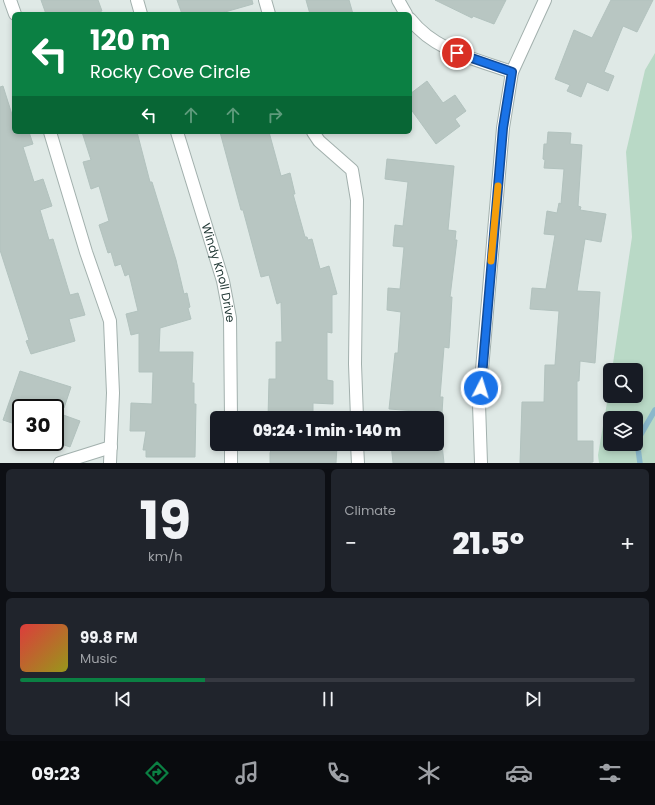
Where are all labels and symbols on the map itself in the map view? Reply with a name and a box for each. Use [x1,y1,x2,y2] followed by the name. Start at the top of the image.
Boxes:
[440,36,474,70] pin
[198,221,239,323] street label: Windy Knoll Drive
[460,367,502,409] position arrow
[12,399,64,451] speed limit sign: 30

